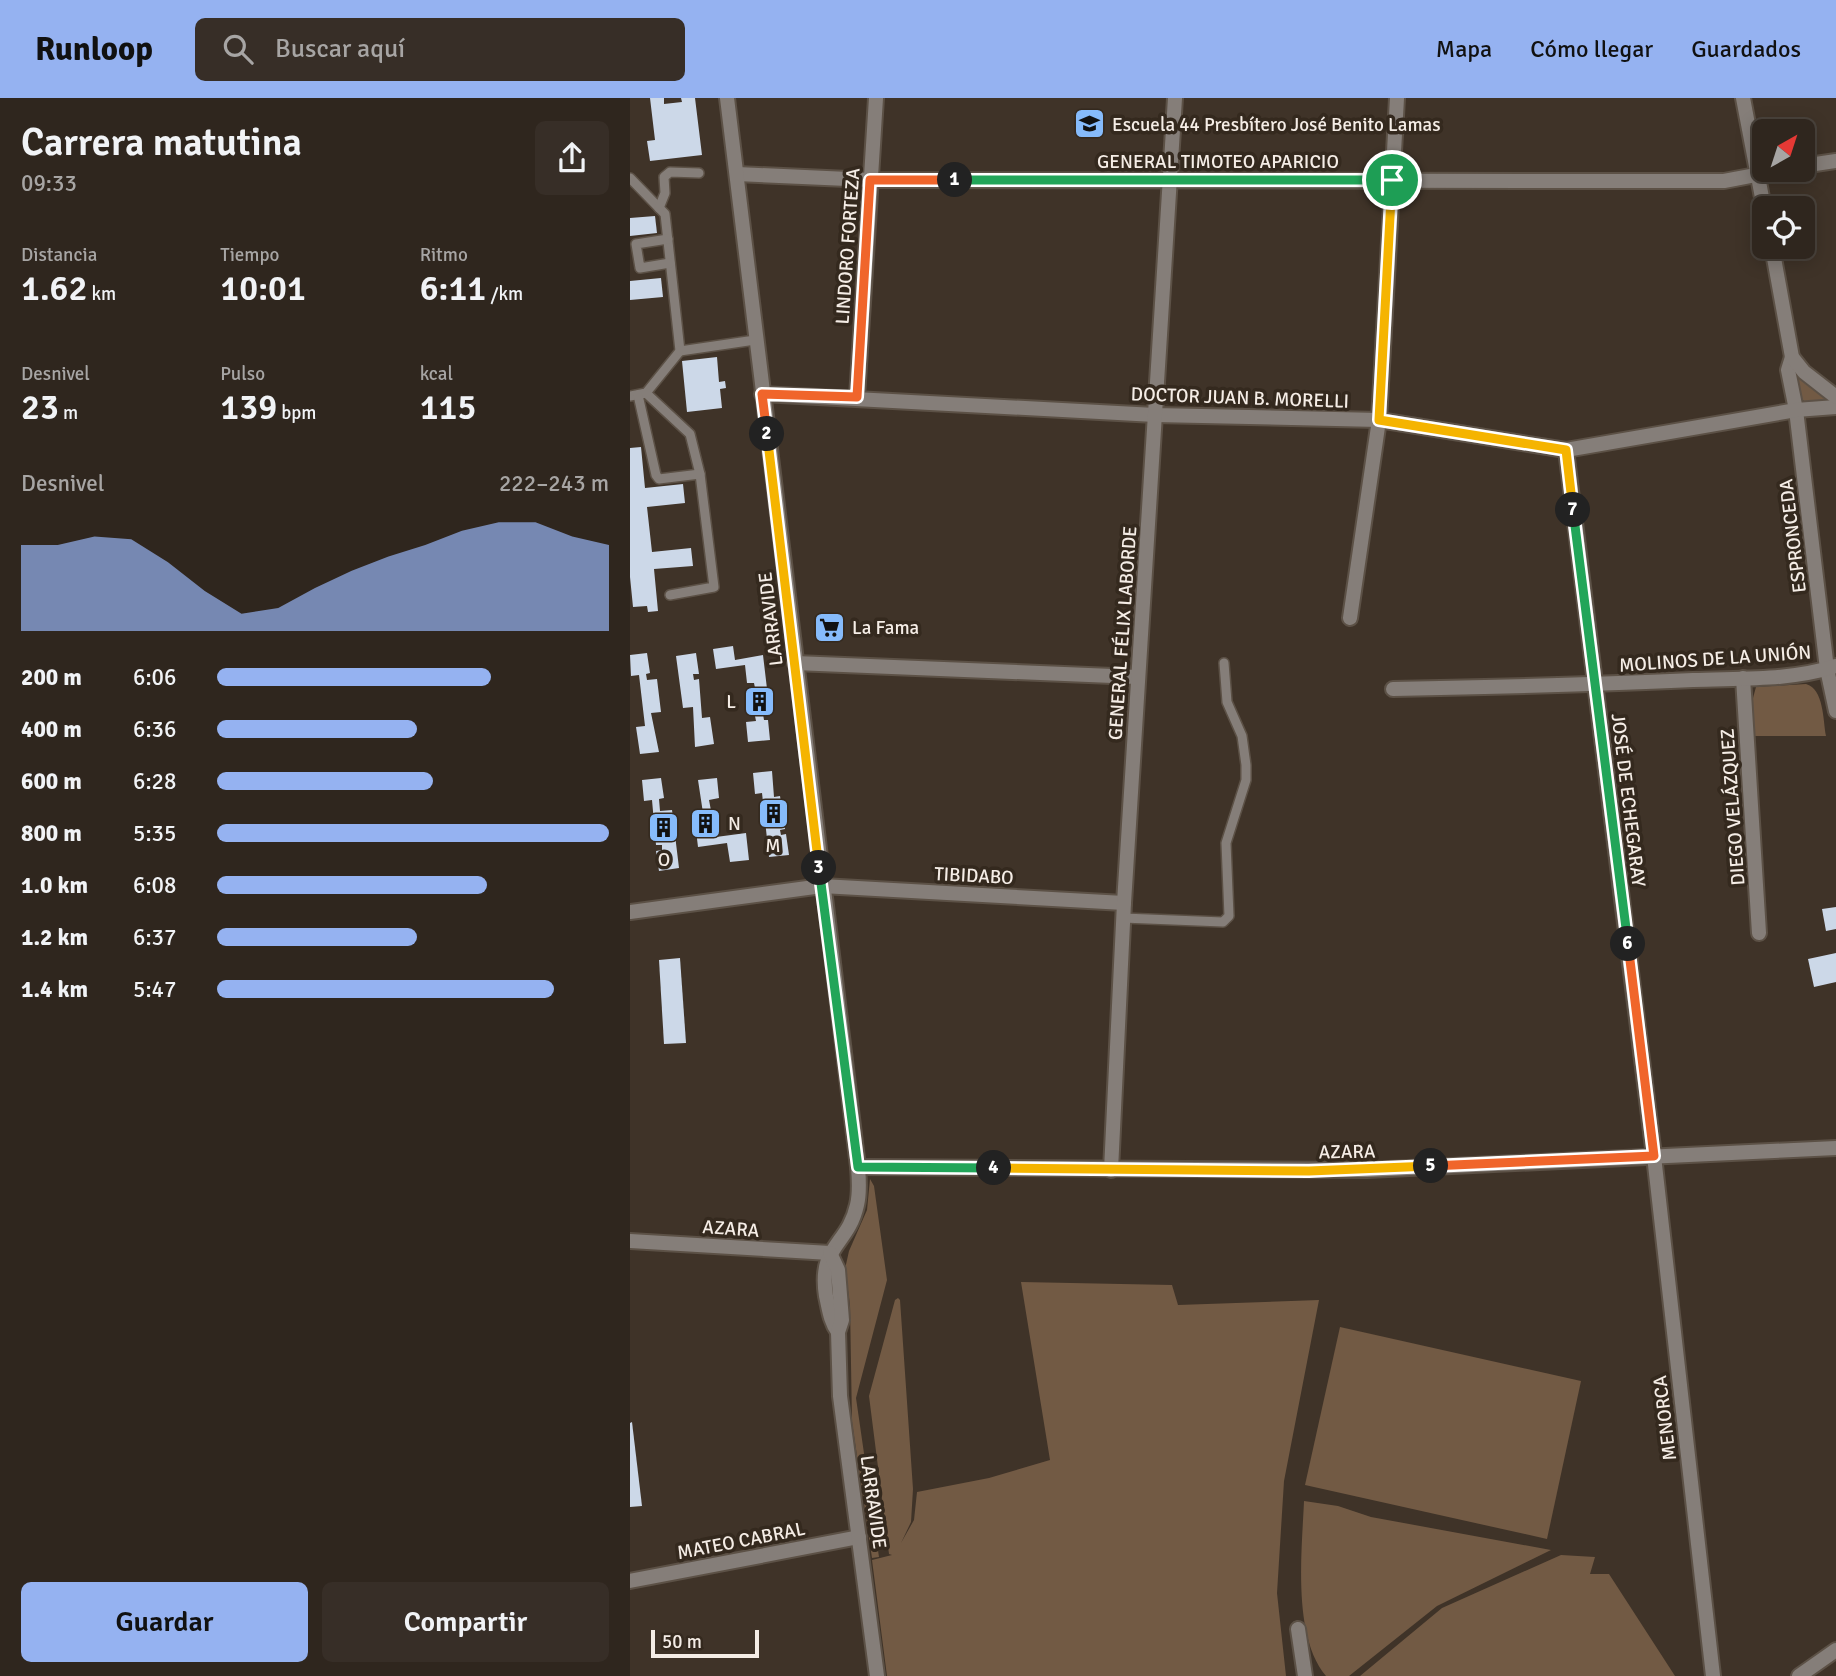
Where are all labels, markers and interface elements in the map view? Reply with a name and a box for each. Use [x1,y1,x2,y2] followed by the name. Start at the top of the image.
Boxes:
[195,18,685,81] search box
[35,29,153,70] text: Runloop
[219,30,257,68] icon: search
[275,33,405,65] text: Buscar aquí
[1436,34,1492,64] text: Mapa
[1530,34,1653,64] text: Cómo llegar
[1691,34,1801,64] text: Guardados
[1072,107,1106,141] school or university icon: Escuela 44 Presbítero José Benito Lamas
[1112,113,1441,137] place label: Escuela 44 Presbítero José Benito Lamas
[21,119,302,166] text: Carrera matutina
[1752,119,1815,182] north arrow
[1752,119,1815,259] map controls
[535,121,609,195] button: share
[1097,150,1339,174] street label: GENERAL TIMOTEO APARICIO
[1362,150,1422,210] pin
[1373,161,1411,199] icon: arrive
[938,162,972,198] pin: 1
[831,167,865,325] street label: LINDORO FORTEZA
[949,167,960,191] text: 1
[21,169,77,198] text: 09:33
[1752,196,1815,259] button: locate
[21,243,97,267] text: Distancia
[220,243,279,267] text: Tiempo
[420,243,468,267] text: Ritmo
[21,267,87,310] text: 1.62
[220,267,306,310] text: 10:01
[420,267,486,310] text: 6:11
[87,282,116,306] text: km
[486,282,523,306] text: /km
[21,362,90,386] text: Desnivel
[220,362,265,386] text: Pulso
[420,362,453,386] text: kcal
[1130,382,1350,414] street label: DOCTOR JUAN B. MORELLI
[21,386,59,429] text: 23
[220,386,277,429] text: 139
[420,386,476,429] text: 115
[59,401,78,425] text: m
[277,401,316,425] text: bpm
[750,416,784,452] pin: 2
[761,421,772,445] text: 2
[21,469,104,498] text: Desnivel
[499,469,609,498] text: 222–243 m
[1774,477,1812,594] street label: ESPRONCEDA
[1556,492,1590,528] pin: 7
[1567,497,1578,521] text: 7
[1104,525,1142,741] street label: GENERAL FÉLIX LABORDE
[753,571,789,667] street label: LARRAVIDE
[812,610,846,644] supermarket icon: La Fama
[852,616,919,640] place label: La Fama
[1618,640,1812,678] street label: MOLINOS DE LA UNIÓN
[21,663,82,692] text: 200 m
[133,663,176,692] text: 6:06
[742,684,776,718] building icon: L
[726,690,736,714] place label: L
[1605,712,1651,889] street label: JOSÉ DE ECHEGARAY
[21,715,82,744] text: 400 m
[133,715,176,744] text: 6:36
[1716,728,1750,886] street label: DIEGO VELÁZQUEZ
[21,767,82,796] text: 600 m
[133,767,176,796] text: 6:28
[756,797,790,831] building icon: M
[688,806,722,840] building icon: N
[647,811,681,845] building icon: O
[728,812,741,836] place label: N
[21,819,82,848] text: 800 m
[133,819,176,848] text: 5:35
[765,834,781,858] place label: M
[658,848,670,872] place label: O
[802,850,836,886] pin: 3
[813,855,824,879] text: 3
[934,862,1014,890] street label: TIBIDABO
[21,871,88,900] text: 1.0 km
[133,871,176,900] text: 6:08
[21,923,88,952] text: 1.2 km
[133,923,176,952] text: 6:37
[1611,926,1646,962] pin: 6
[1622,931,1633,955] text: 6
[21,975,88,1004] text: 1.4 km
[133,975,176,1004] text: 5:47
[1318,1139,1376,1164] street label: AZARA
[1414,1148,1448,1184] pin: 5
[976,1150,1012,1186] pin: 4
[1425,1153,1436,1177] text: 5
[988,1155,999,1179] text: 4
[702,1215,761,1243] street label: AZARA
[1648,1373,1682,1462] street label: MENORCA
[855,1454,891,1551] street label: LARRAVIDE
[675,1517,807,1565] street label: MATEO CABRAL
[21,1582,308,1662] button: Guardar
[322,1582,609,1662] button: Compartir
[651,1627,760,1659] scale bar
[662,1630,702,1654] text: 50 m

